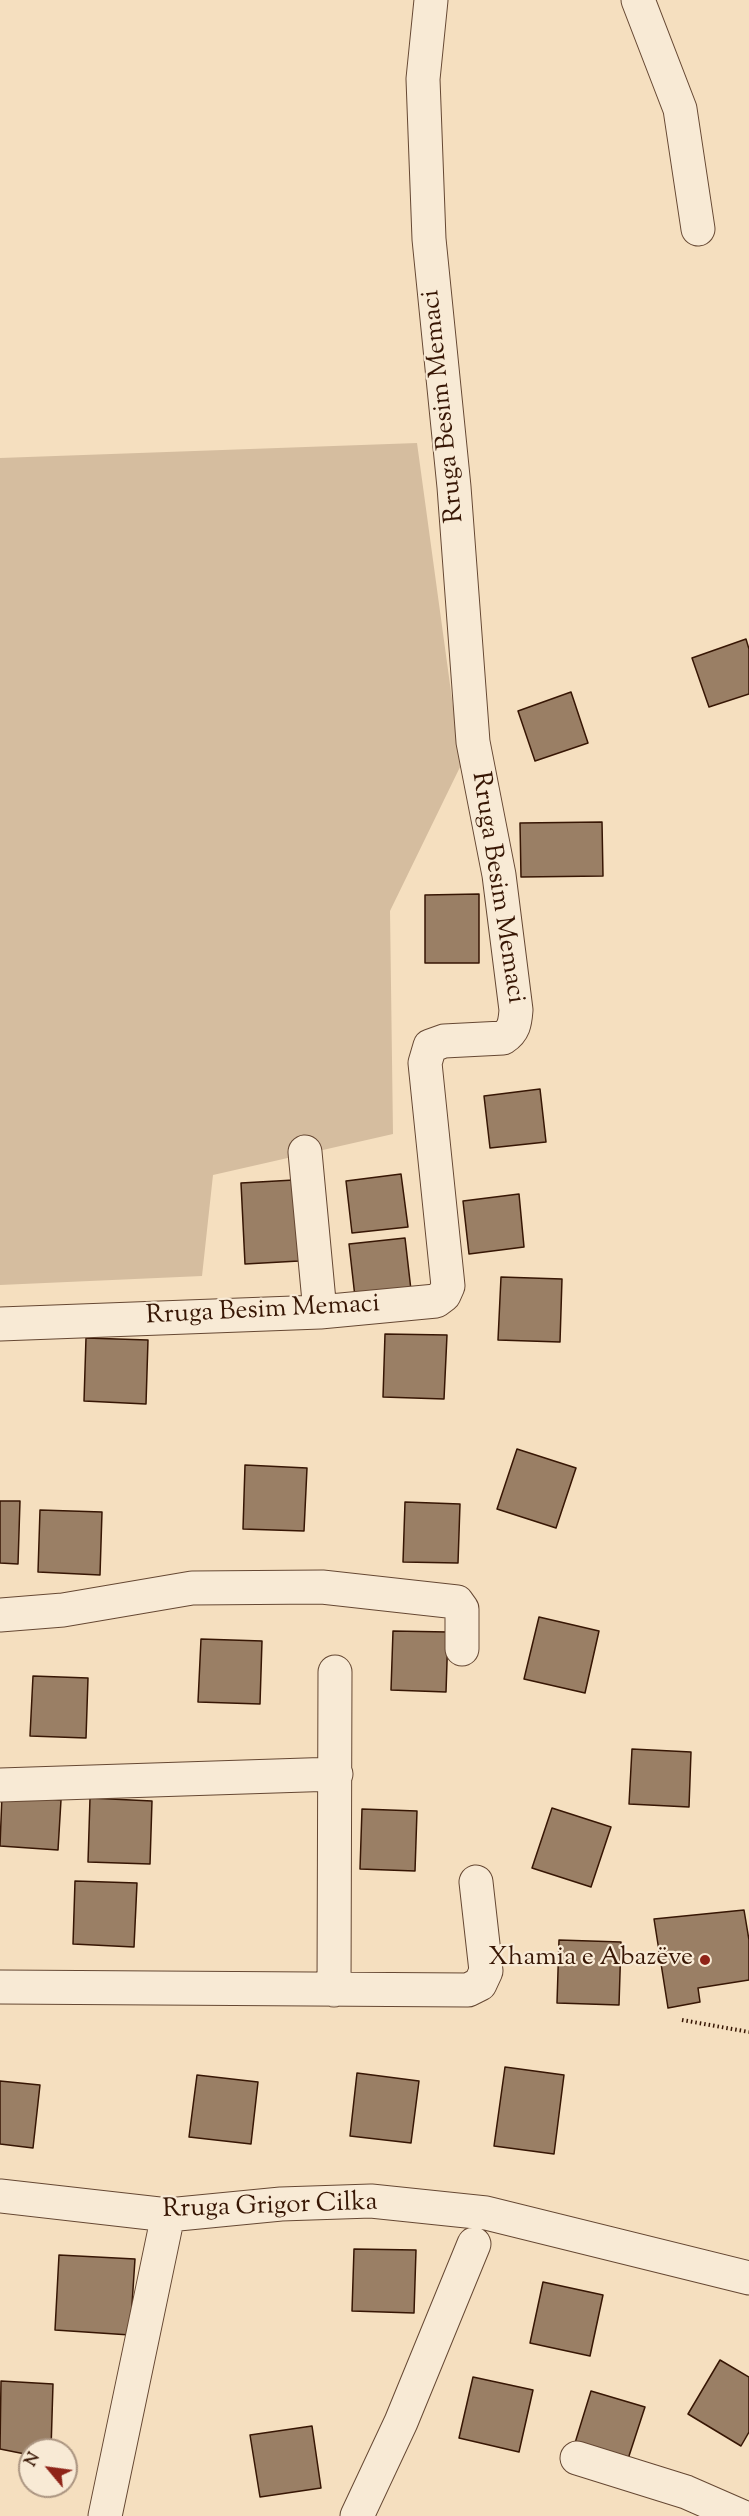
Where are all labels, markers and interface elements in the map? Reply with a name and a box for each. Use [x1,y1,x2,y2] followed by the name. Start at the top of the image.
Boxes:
[417,288,473,524] street label: Rruga Besim Memaci
[462,770,530,1006] street label: Rruga Besim Memaci
[145,1290,381,1334] street label: Rruga Besim Memaci
[489,1944,693,1976] place label: Xhamia e Abazëve
[698,1953,712,1967] marker: Xhamia e Abazëve
[162,2189,378,2227] street label: Rruga Grigor Cilka
[18,2438,78,2498] north arrow
[20,2449,47,2471] text: N

